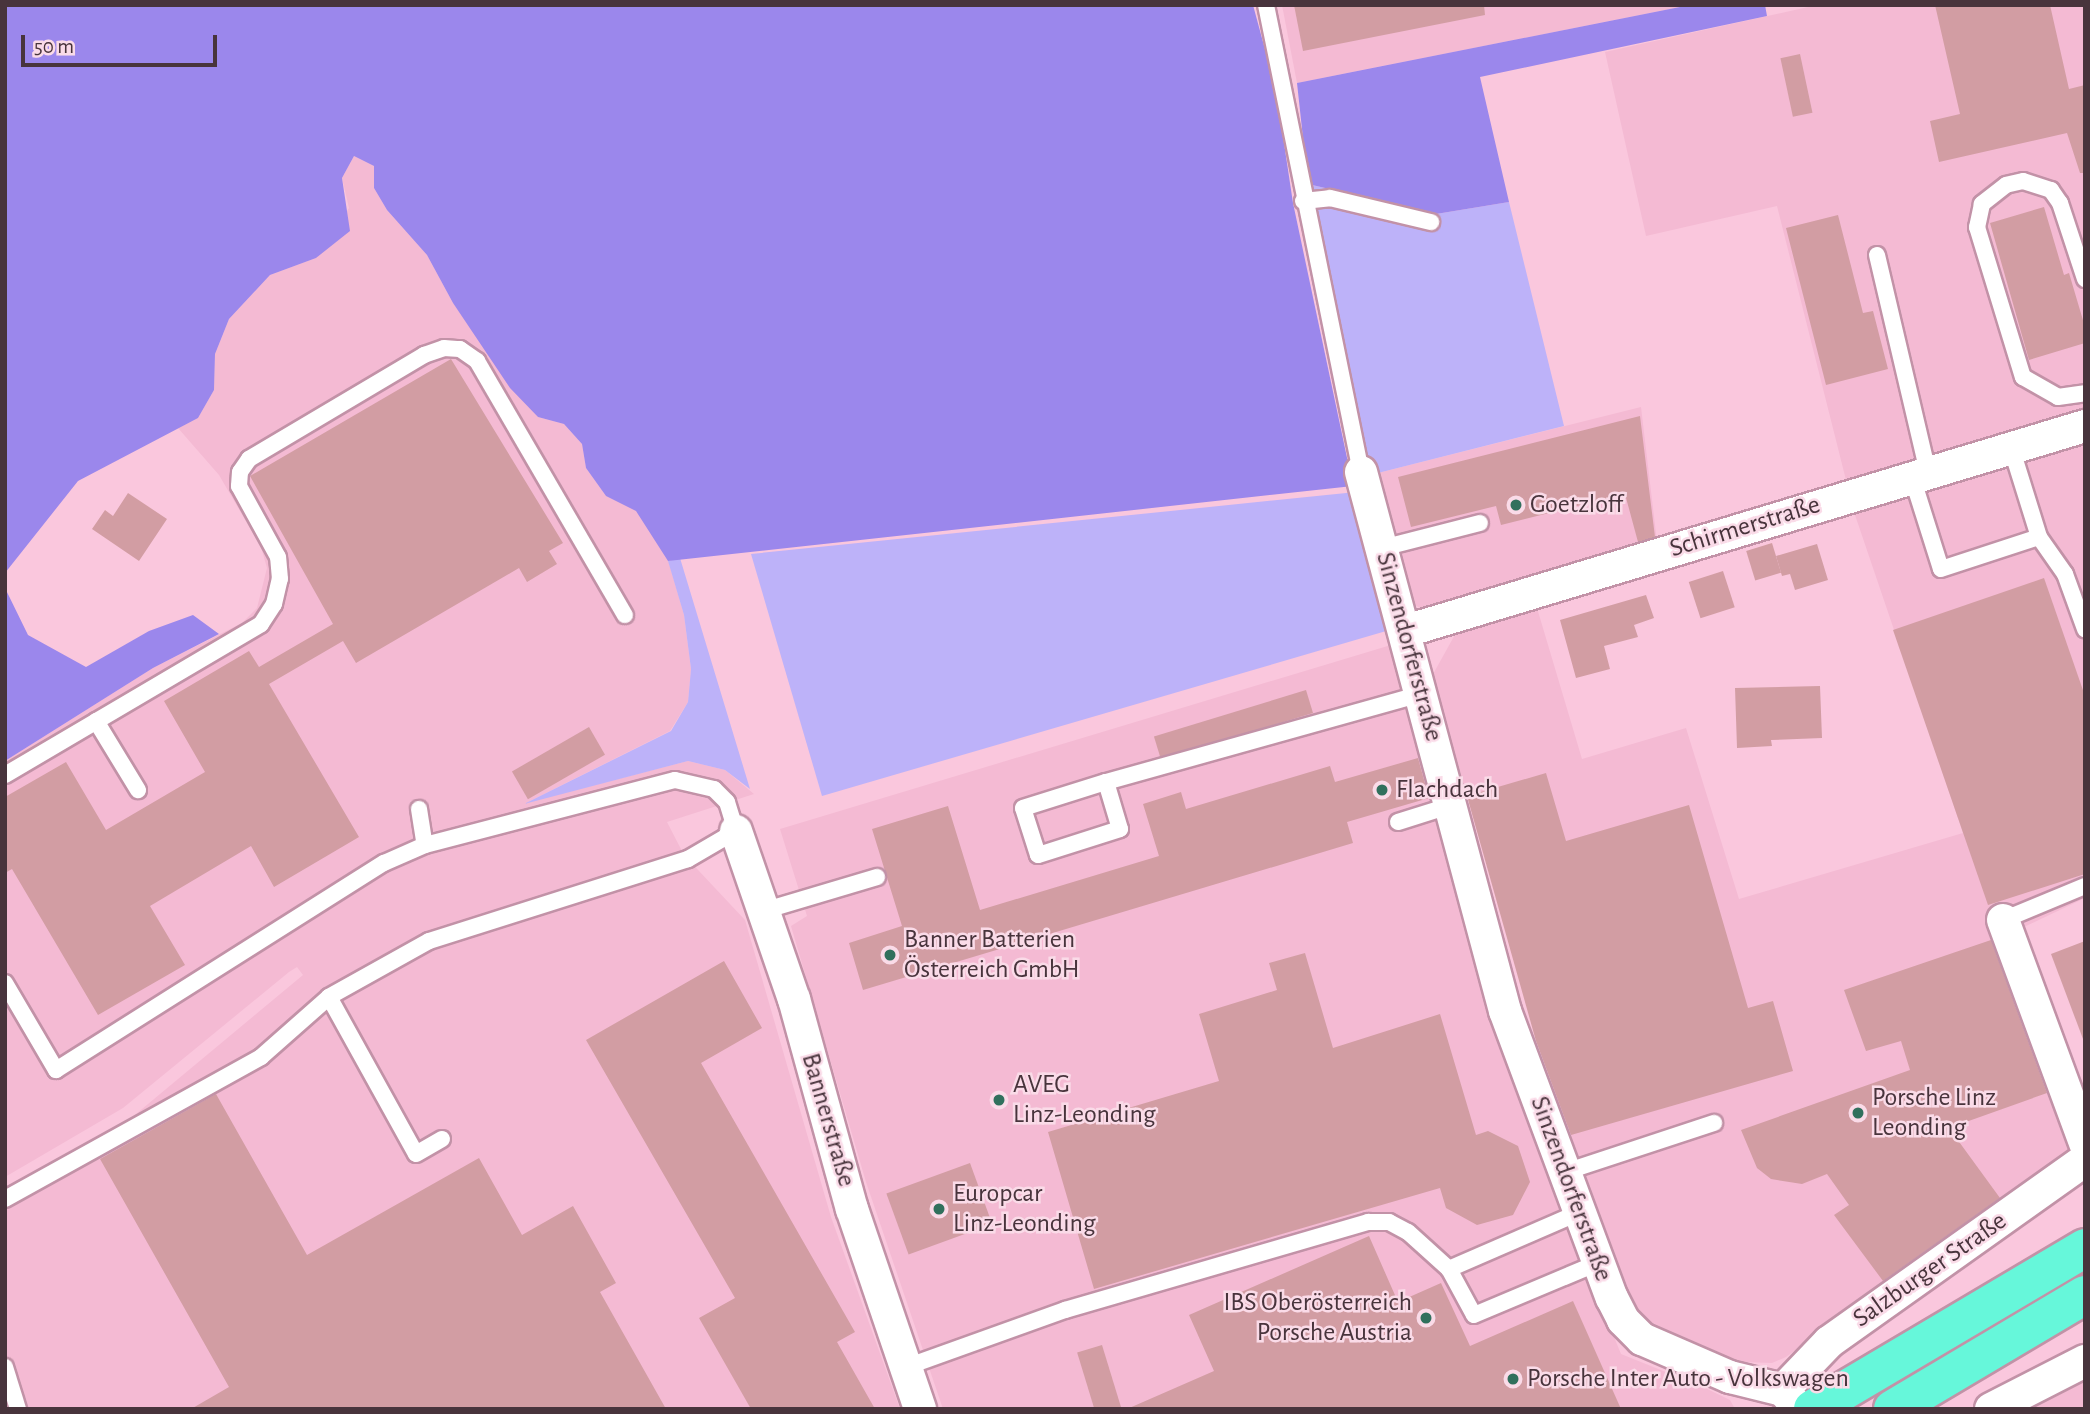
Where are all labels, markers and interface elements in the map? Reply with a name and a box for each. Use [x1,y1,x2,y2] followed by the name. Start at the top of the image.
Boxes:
[24,21,220,65] scale bar
[34,36,74,57] text: 50 m
[1530,489,1623,521] place label: Goetzloff
[1666,489,1824,565] street label: Schirmerstraße
[1508,497,1524,513] marker: Goetzloff
[1369,549,1449,745] street label: Sinzendorferstraße
[1396,774,1498,806] place label: Flachdach
[1374,782,1390,798] marker: Flachdach
[904,924,1079,986] place label: Banner Batterien Österreich GmbH
[882,947,898,963] marker: Banner Batterien Österreich GmbH
[794,1050,862,1190] street label: Bannerstraße
[1013,1069,1156,1130] place label: AVEG Linz-Leonding
[1872,1082,1996,1144] place label: Porsche Linz Leonding
[991,1092,1007,1108] marker: AVEG Linz-Leonding
[1523,1092,1619,1286] street label: Sinzendorferstraße
[1850,1105,1866,1121] marker: Porsche Linz Leonding
[953,1178,1096,1240] place label: Europcar Linz-Leonding
[931,1201,947,1217] marker: Europcar Linz-Leonding
[1847,1206,2013,1334] street label: Salzburger Straße
[1223,1287,1412,1348] place label: IBS Oberösterreich Porsche Austria
[1418,1310,1434,1326] marker: IBS Oberösterreich Porsche Austria
[1527,1363,1849,1395] place label: Porsche Inter Auto - Volkswagen
[1505,1371,1521,1387] marker: Porsche Inter Auto - Volkswagen

